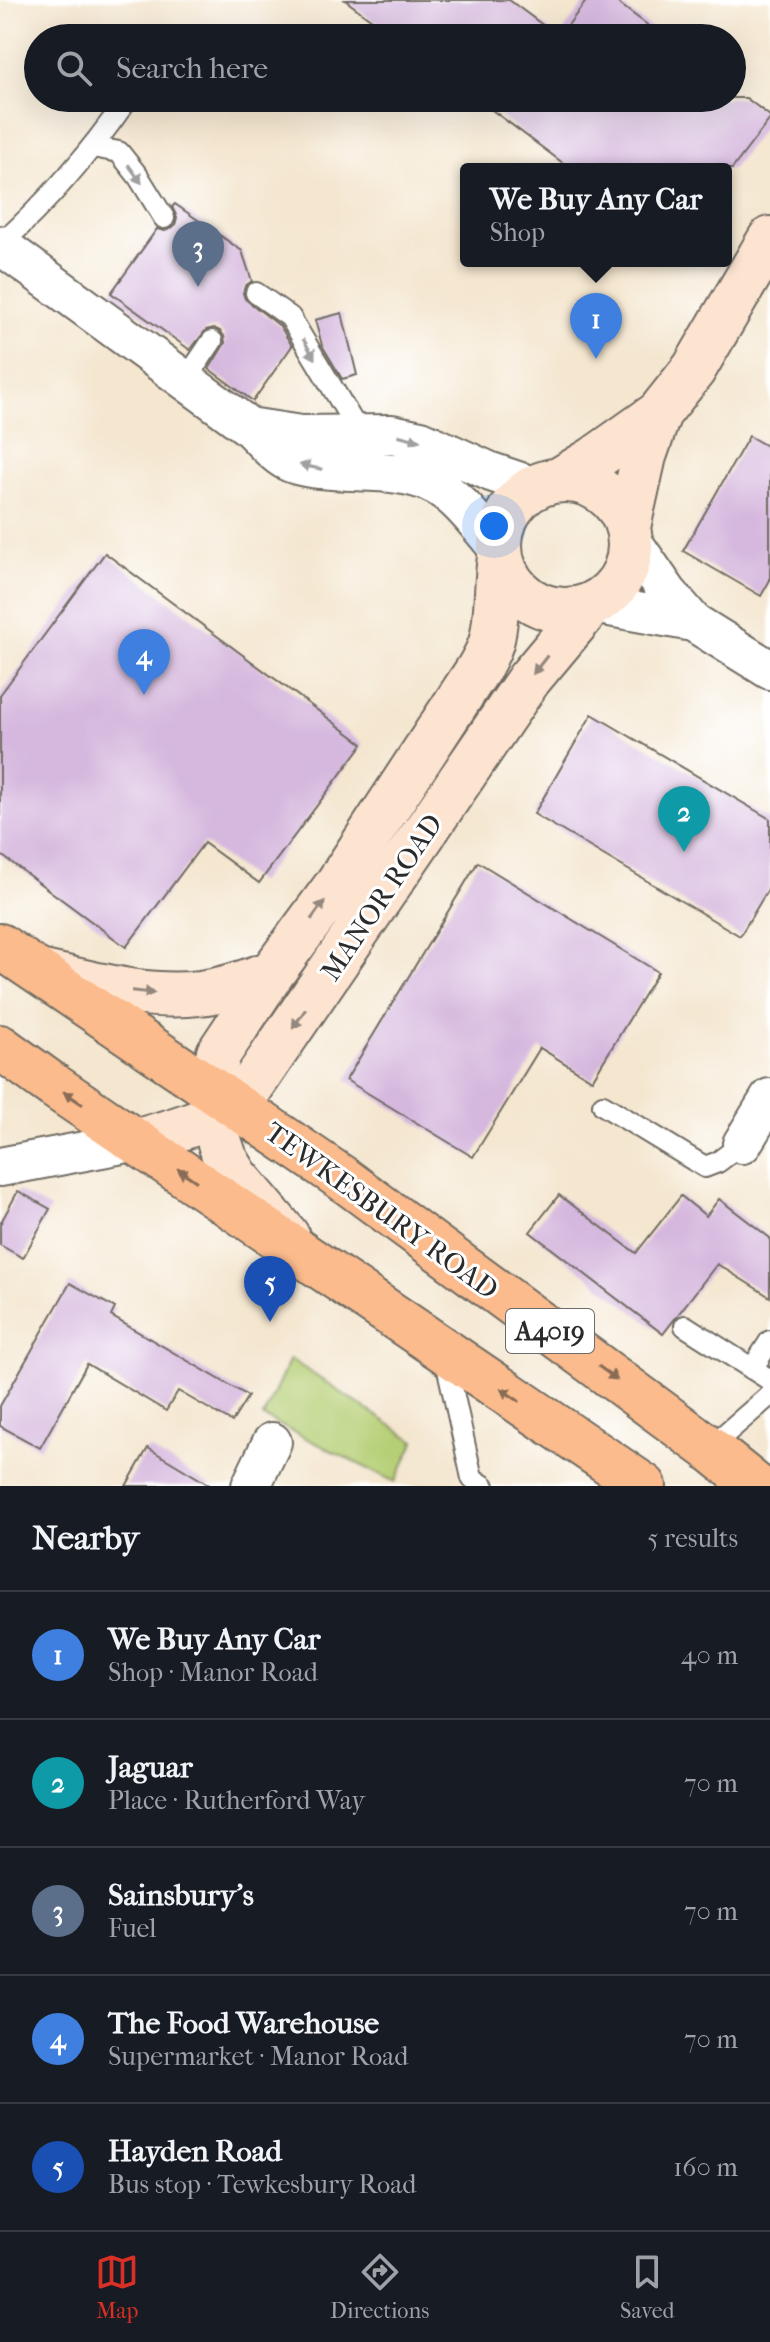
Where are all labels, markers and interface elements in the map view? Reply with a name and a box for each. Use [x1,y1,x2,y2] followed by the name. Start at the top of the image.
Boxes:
[24,24,746,112] search box
[52,46,96,90] icon: search
[116,51,268,86] text: Search here
[127,163,143,184] one-way arrow
[460,163,732,267] popup
[490,182,702,217] text: We Buy Any Car
[490,217,545,248] text: Shop
[172,221,224,287] pin: 3
[570,293,622,359] pin: 1
[302,338,316,360] one-way arrow
[397,433,422,445] one-way arrow
[298,460,323,473] one-way arrow
[474,506,514,546] your location
[118,629,170,695] pin: 4
[532,655,548,675] one-way arrow
[658,786,710,852] pin: 2
[314,808,449,987] street label: MANOR ROAD
[310,900,326,920] one-way arrow
[131,985,156,998] one-way arrow
[292,1008,307,1030] one-way arrow
[62,1091,84,1106] one-way arrow
[259,1115,505,1306] street label: TEWKESBURY ROAD
[177,1168,198,1183] one-way arrow
[244,1256,296,1322] pin: 5
[506,1309,594,1353] road number: A4019
[597,1365,618,1380] one-way arrow
[499,1388,521,1403] one-way arrow
[32,1518,139,1558] text: Nearby
[647,1523,738,1554] text: 5 results
[108,1622,320,1657] text: We Buy Any Car
[53,1640,63,1671] text: 1
[681,1640,738,1671] text: 40 m
[108,1657,318,1688] text: Shop · Manor Road
[108,1750,193,1785] text: Jaguar
[51,1768,65,1799] text: 2
[684,1768,738,1799] text: 70 m
[108,1785,365,1816] text: Place · Rutherford Way
[108,1878,254,1913] text: Sainsbury's
[53,1896,63,1927] text: 3
[684,1896,738,1927] text: 70 m
[108,1913,156,1944] text: Fuel
[108,2006,379,2041] text: The Food Warehouse
[50,2024,66,2055] text: 4
[684,2024,738,2055] text: 70 m
[108,2041,408,2072] text: Supermarket · Manor Road
[108,2134,282,2169] text: Hayden Road
[52,2152,64,2183] text: 5
[673,2152,738,2183] text: 160 m
[108,2169,416,2200] text: Bus stop · Tewkesbury Road
[95,2250,139,2324] tab: Map
[330,2250,429,2324] tab: Directions
[620,2250,675,2324] tab: Saved

